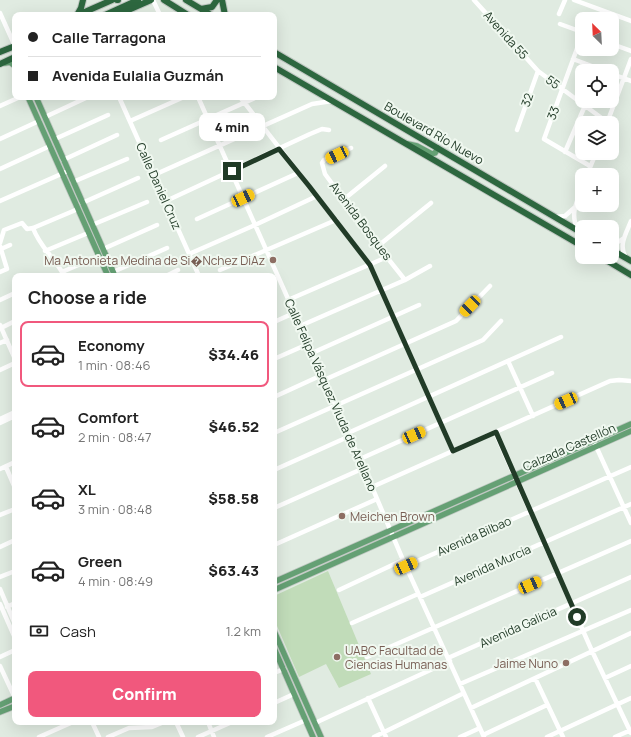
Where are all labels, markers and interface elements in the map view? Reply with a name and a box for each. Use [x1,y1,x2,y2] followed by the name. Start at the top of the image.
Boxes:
[480,7,532,63] street label: Avenida 55
[575,12,619,56] north arrow
[575,12,619,264] map controls
[52,27,166,48] text: Calle Tarragona
[575,64,619,108] button: locate
[52,65,224,86] text: Avenida Eulalia Guzmán
[542,71,564,93] street label: 55
[517,91,537,109] street label: 32
[381,98,487,168] street label: Boulevard Río Nuevo
[543,104,563,122] street label: 33
[199,113,265,141] callout: 4 min
[575,116,619,160] button: layers
[215,118,249,136] text: 4 min
[132,140,186,232] street label: Calle Daniel Cruz
[324,144,350,166] car
[223,162,241,180] route end
[575,168,619,212] button: +
[326,178,396,264] street label: Avenida Bosques
[230,187,256,209] car
[575,220,619,264] button: −
[44,252,265,269] place label: Ma Antonieta Medina de Si�Nchez DiAz
[268,255,278,265] marker: Ma Antonieta Medina de Si�Nchez DiAz
[28,285,147,309] text: Choose a ride
[457,293,483,319] car
[281,296,381,494] street label: Calle Felipa Vásquez Viuda de Arellano
[78,335,145,356] text: Economy
[30,336,66,372] icon: car
[208,344,259,365] text: $34.46
[78,356,151,374] text: 1 min · 08:46
[553,391,579,411] car
[78,407,139,428] text: Comfort
[30,408,66,444] icon: car
[209,416,259,437] text: $46.52
[520,419,618,475] street label: Calzada Castellón
[401,425,427,445] car
[78,428,152,446] text: 2 min · 08:47
[78,479,96,500] text: XL
[30,480,66,516] icon: car
[208,488,259,509] text: $58.58
[78,500,152,518] text: 3 min · 08:48
[350,508,435,525] place label: Meichen Brown
[337,511,347,521] marker: Meichen Brown
[434,512,514,560] street label: Avenida Bilbao
[451,540,533,590] street label: Avenida Murcia
[78,551,122,572] text: Green
[30,552,66,588] icon: car
[393,556,419,576] car
[208,560,259,581] text: $63.43
[78,572,153,590] text: 4 min · 08:49
[517,575,543,595] car
[477,602,559,652] street label: Avenida Galicia
[568,608,586,626] route start
[28,620,50,642] icon: cash
[60,621,96,642] text: Cash
[226,622,261,640] text: 1.2 km
[345,642,447,673] place label: UABC Facultad de Ciencias Humanas
[332,652,342,662] marker: UABC Facultad de Ciencias Humanas
[494,655,558,672] place label: Jaime Nuno
[561,658,571,668] marker: Jaime Nuno
[28,671,261,717] button: Confirm

